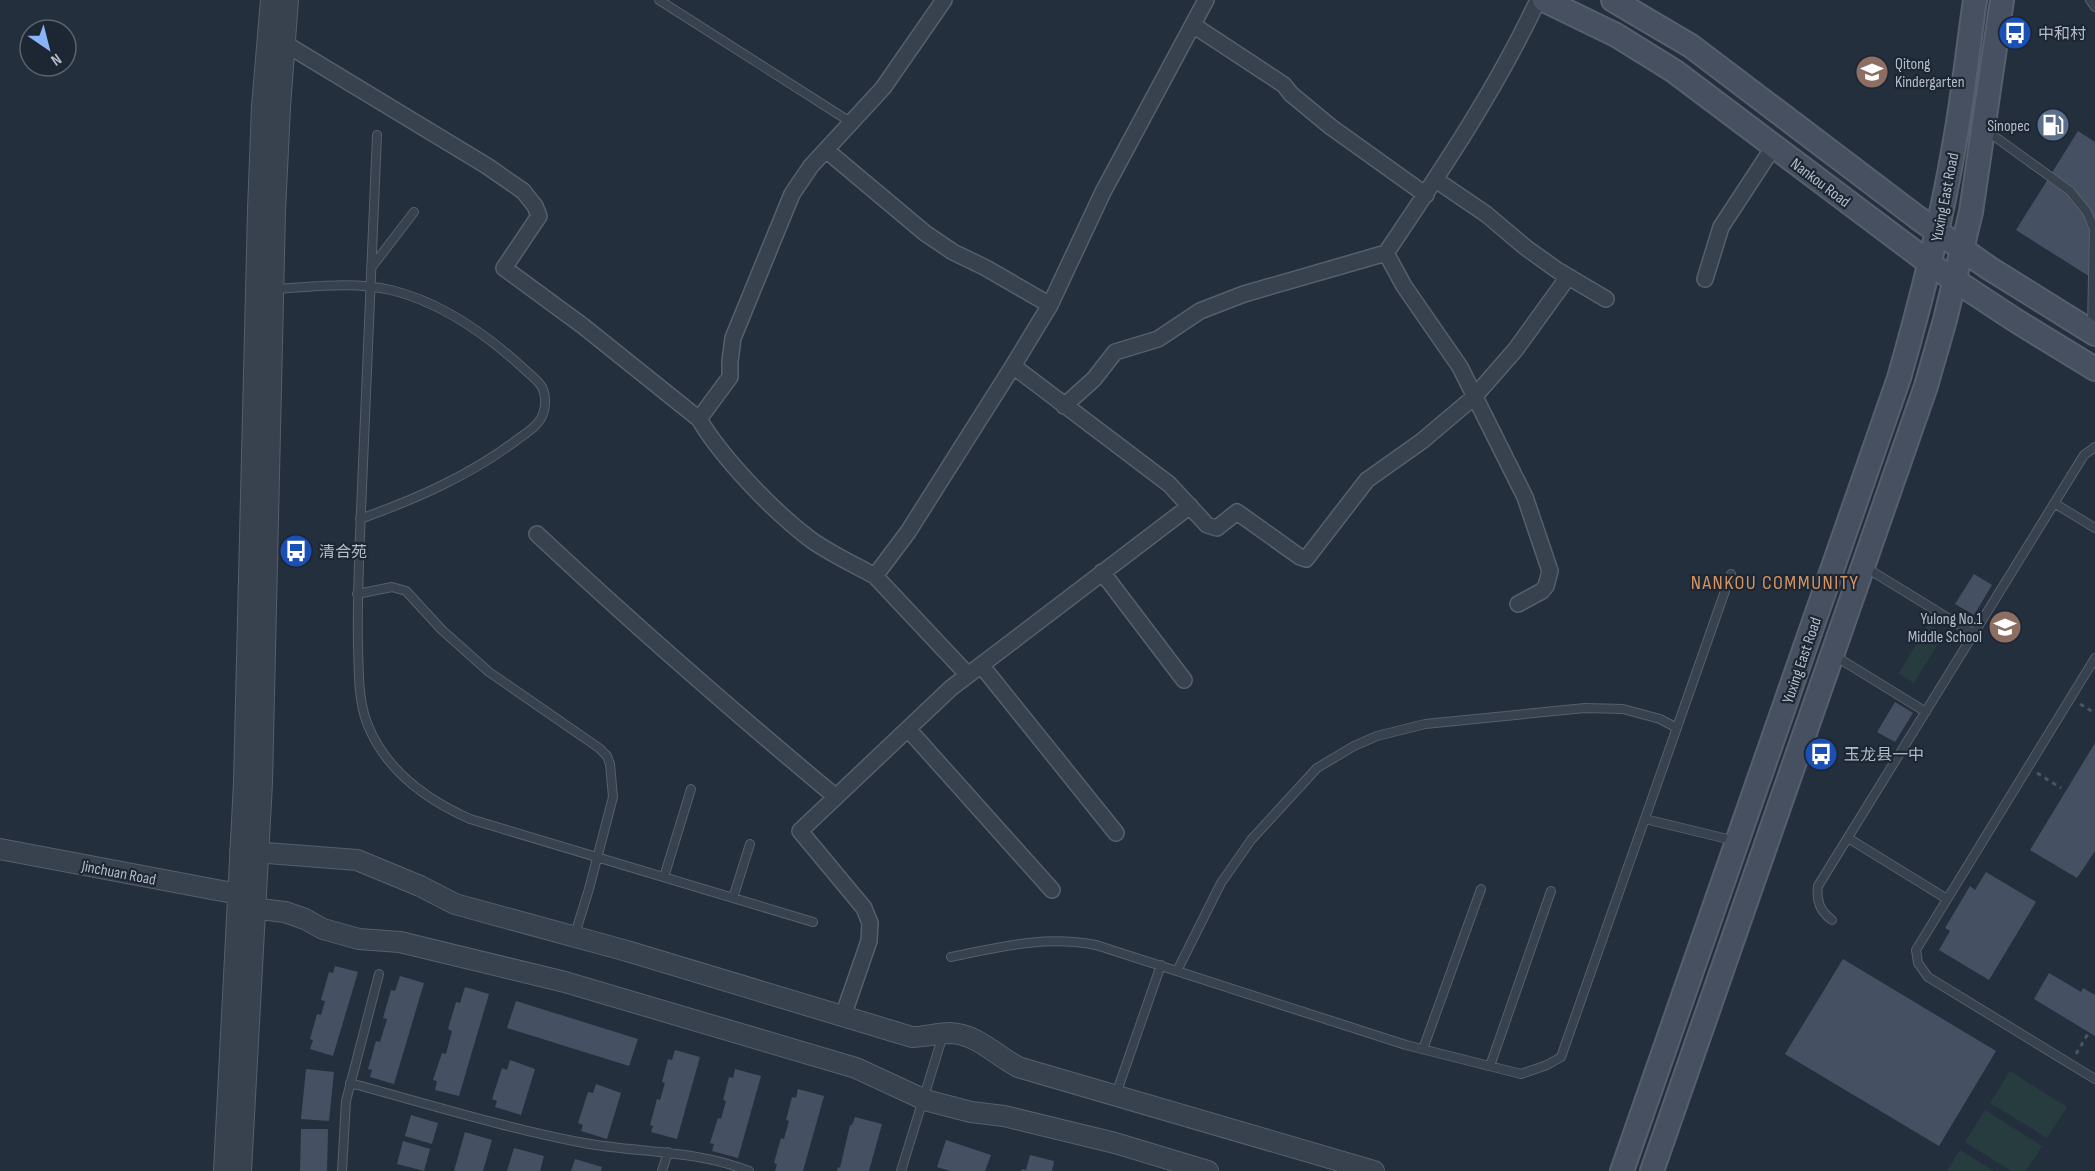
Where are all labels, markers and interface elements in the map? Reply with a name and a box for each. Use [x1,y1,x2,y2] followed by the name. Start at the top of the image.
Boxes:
[1997,15,2033,51] bus stop icon: 中和村
[18,18,78,78] north arrow
[2038,25,2086,44] place label: 中和村
[47,49,65,69] text: N
[1854,54,1890,90] school or university icon: Qitong Kindergarten
[1895,55,1965,92] place label: Qitong Kindergarten
[2035,107,2071,143] fuel station icon: Sinopec
[1987,117,2030,136] place label: Sinopec
[1928,151,1963,243] street label: Yuxing East Road
[1787,155,1854,212] street label: Nankou Road
[278,533,314,569] bus stop icon: 清合苑
[319,543,367,562] place label: 清合苑
[1691,571,1859,595] district label: NANKOU COMMUNITY
[1987,609,2023,645] school or university icon: Yulong No.1 Middle School
[1908,610,1982,647] place label: Yulong No.1 Middle School
[1779,615,1826,706] street label: Yuxing East Road
[1803,736,1839,772] bus stop icon: 玉龙县一中
[1844,746,1924,765] place label: 玉龙县一中
[79,857,157,890] street label: Jinchuan Road

